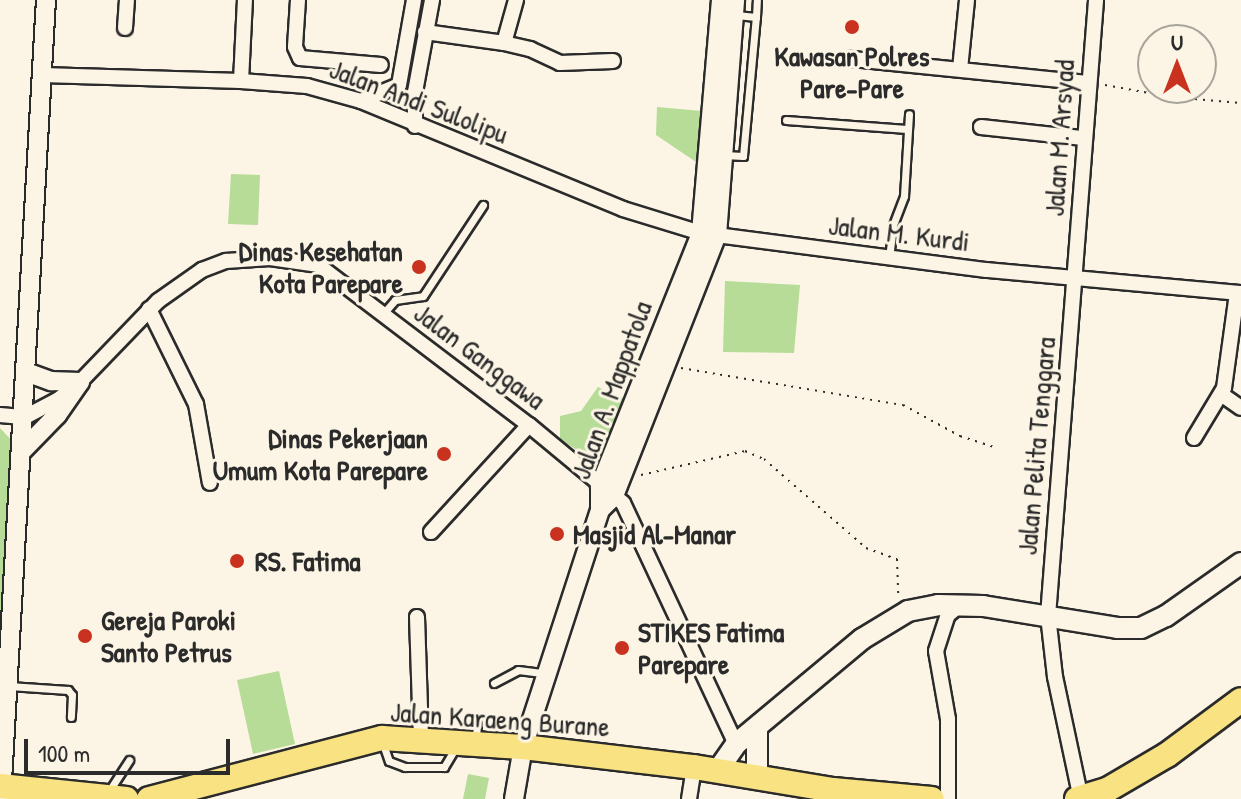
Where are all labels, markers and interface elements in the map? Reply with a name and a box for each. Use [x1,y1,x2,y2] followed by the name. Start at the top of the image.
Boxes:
[843,18,861,36] marker: Kawasan Polres Pare-Pare
[1137,24,1217,104] north arrow
[1171,27,1183,57] text: U
[774,39,930,105] place label: Kawasan Polres Pare-Pare
[325,52,513,150] street label: Jalan Andi Sulolipu
[1037,59,1081,217] street label: Jalan M. Arsyad
[827,208,971,258] street label: Jalan M. Kurdi
[239,234,403,300] place label: Dinas Kesehatan Kota Parepare
[410,258,428,276] marker: Dinas Kesehatan Kota Parepare
[408,296,552,416] street label: Jalan Ganggawa
[563,296,659,484] street label: Jalan A. Mappatola
[1010,336,1062,556] street label: Jalan Pelita Tenggara
[213,421,428,487] place label: Dinas Pekerjaan Umum Kota Parepare
[435,445,453,463] marker: Dinas Pekerjaan Umum Kota Parepare
[573,517,736,551] place label: Masjid Al-Manar
[548,525,566,543] marker: Masjid Al-Manar
[255,544,360,578] place label: RS. Fatima
[226,550,248,572] marker: RS. Fatima
[101,603,236,669] place label: Gereja Paroki Santo Petrus
[638,615,784,681] place label: STIKES Fatima Parepare
[76,627,94,645] marker: Gereja Paroki Santo Petrus
[613,639,631,657] marker: STIKES Fatima Parepare
[389,695,611,743] street label: Jalan Karaeng Burane
[28,723,234,773] scale bar
[38,737,90,769] text: 100 m

